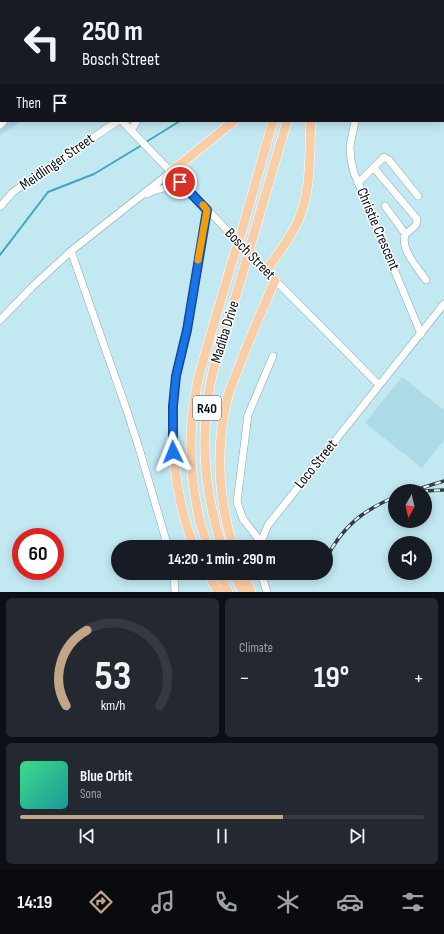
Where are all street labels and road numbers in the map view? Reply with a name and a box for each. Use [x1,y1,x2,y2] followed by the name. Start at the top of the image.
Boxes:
[16,129,98,195] street label: Meidlinger Street
[352,185,404,273] street label: Christie Crescent
[221,224,280,284] street label: Bosch Street
[207,298,243,366] street label: Madiba Drive
[193,396,221,420] road number: R40
[290,435,342,492] street label: Loco Street

